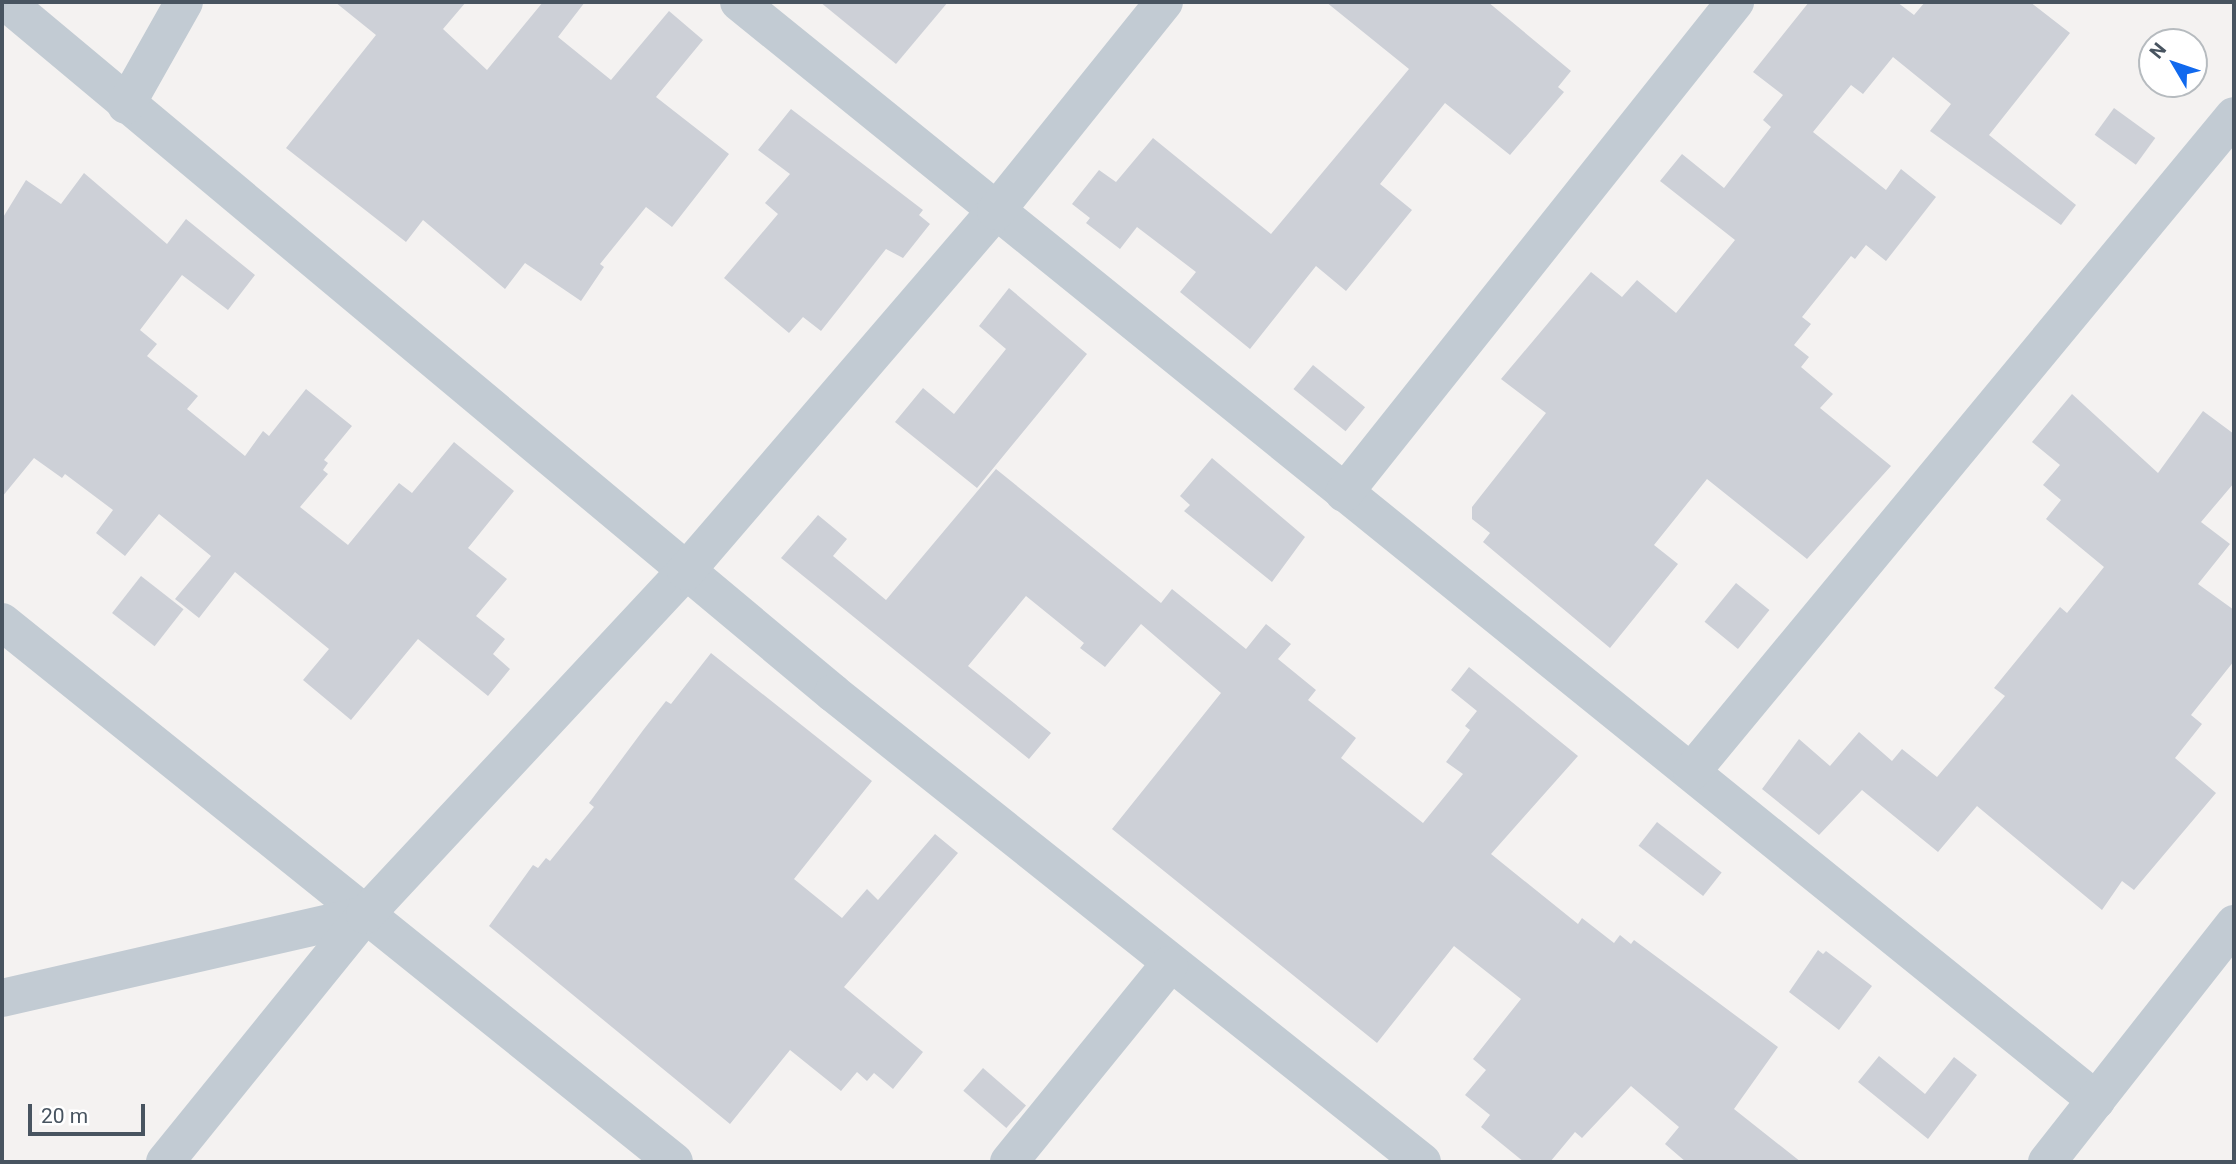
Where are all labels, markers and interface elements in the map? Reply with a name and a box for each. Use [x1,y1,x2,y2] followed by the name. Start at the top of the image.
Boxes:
[2138,28,2208,98] north arrow
[2145,38,2171,63] text: N
[32,1090,149,1134] scale bar
[41,1104,88,1128] text: 20 m

